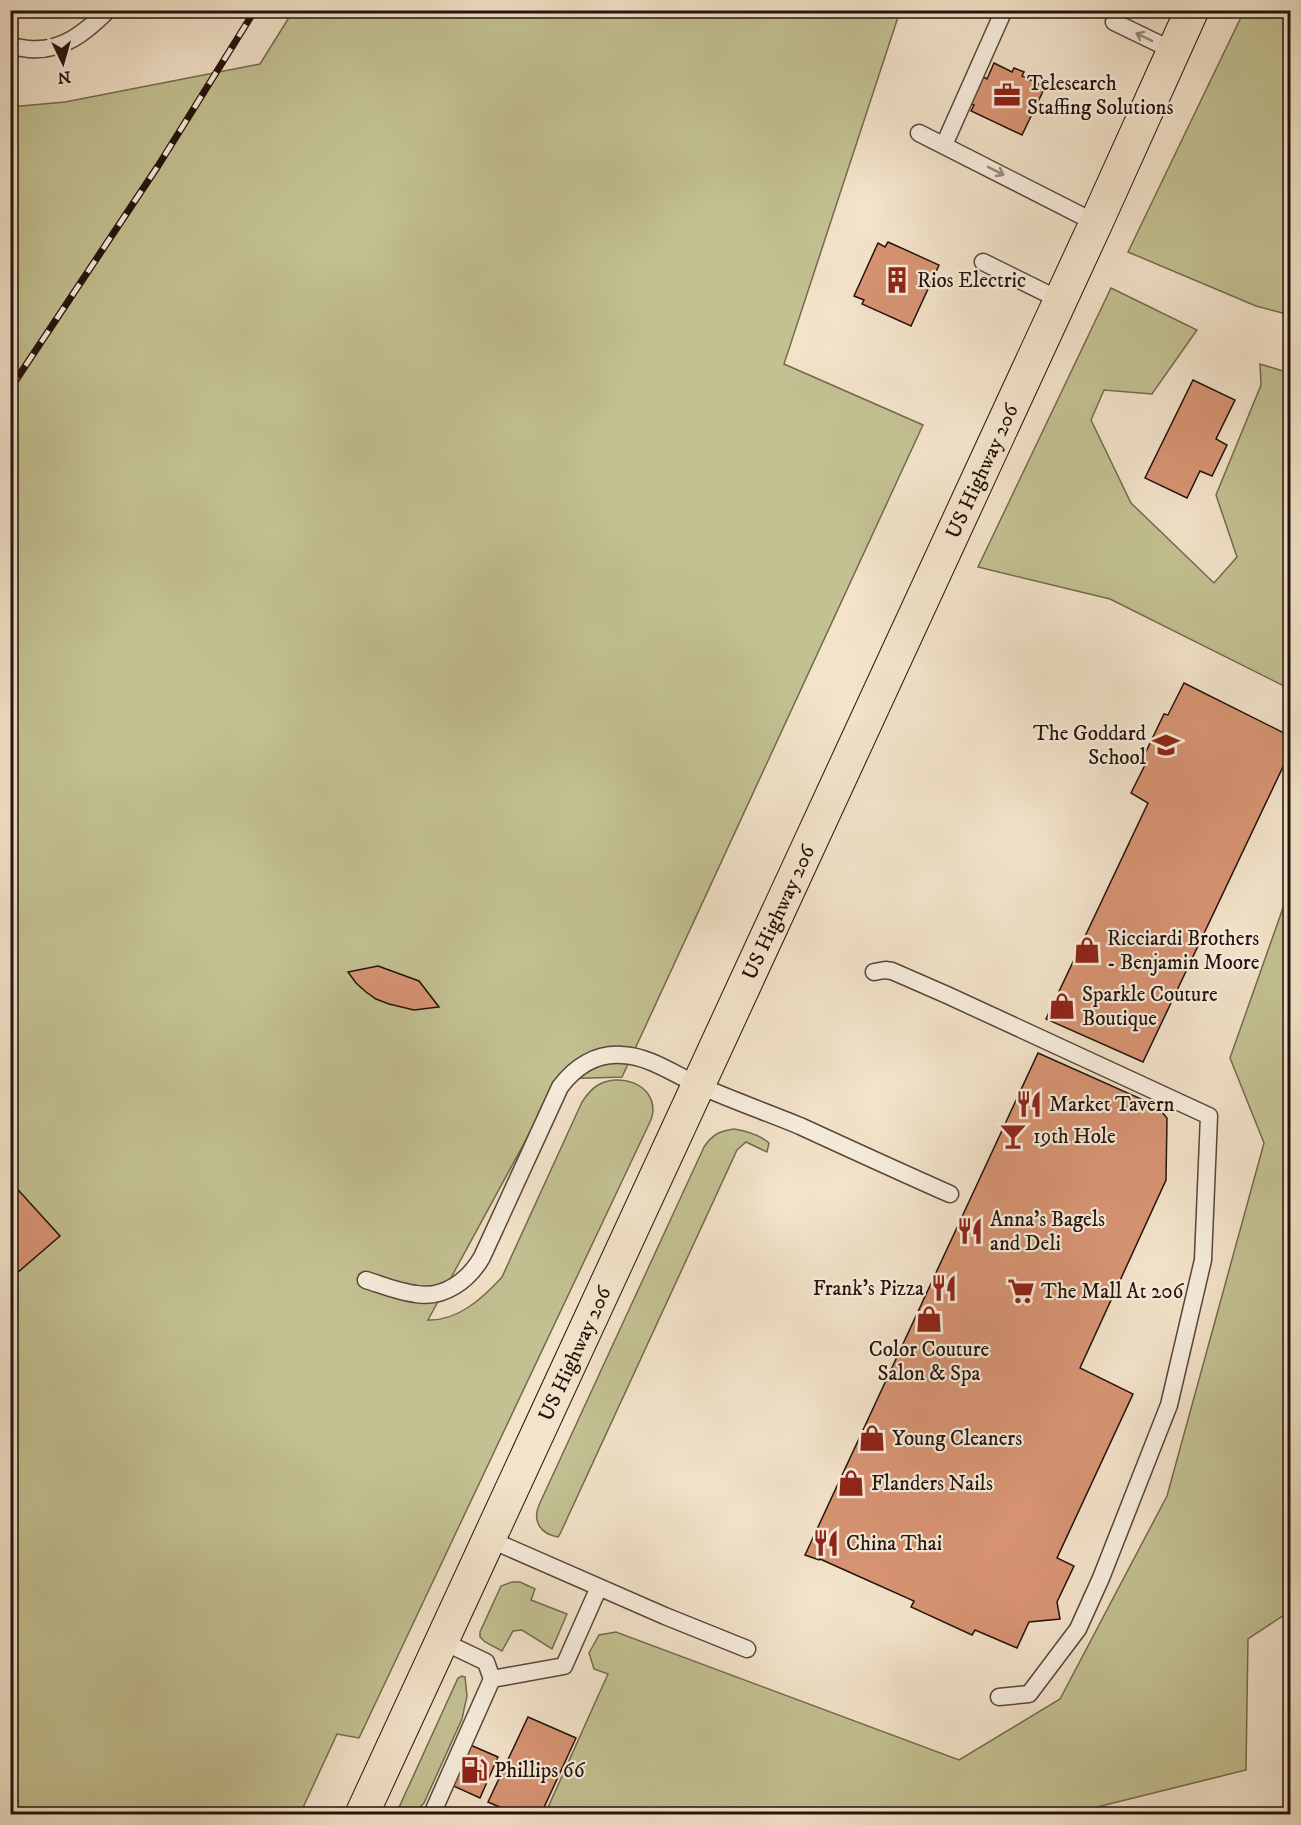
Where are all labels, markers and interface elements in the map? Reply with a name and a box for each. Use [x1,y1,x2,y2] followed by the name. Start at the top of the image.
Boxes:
[1135,30,1153,42] one-way arrow
[33,33,93,93] north arrow
[57,66,72,87] text: N
[1027,71,1174,121] place label: Telesearch Staffing Solutions
[992,80,1022,110] office icon: Telesearch Staffing Solutions
[987,166,1005,177] one-way arrow
[882,265,912,295] building icon: Rios Electric
[917,268,1026,294] place label: Rios Electric
[940,399,1025,543] street label: US Highway 206
[1033,721,1147,771] place label: The Goddard School
[1151,730,1181,760] school or university icon: The Goddard School
[737,840,822,984] street label: US Highway 206
[1107,926,1260,976] place label: Ricciardi Brothers - Benjamin Moore
[1072,935,1102,965] shop icon: Ricciardi Brothers - Benjamin Moore
[1082,982,1218,1032] place label: Sparkle Couture Boutique
[1047,991,1077,1021] shop icon: Sparkle Couture Boutique
[1014,1089,1044,1119] restaurant icon: Market Tavern
[1049,1092,1175,1118] place label: Market Tavern
[998,1121,1028,1151] bar icon: 19th Hole
[1033,1124,1116,1150] place label: 19th Hole
[990,1207,1105,1257] place label: Anna's Bagels and Deli
[955,1216,985,1246] restaurant icon: Anna's Bagels and Deli
[929,1273,959,1303] restaurant icon: Frank's Pizza
[813,1276,924,1302] place label: Frank's Pizza
[1006,1276,1036,1306] supermarket icon: The Mall At 206
[1041,1279,1184,1305] place label: The Mall At 206
[533,1282,618,1425] street label: US Highway 206
[914,1304,944,1334] shop icon: Color Couture Salon & Spa
[869,1337,990,1387] place label: Color Couture Salon & Spa
[857,1423,887,1453] shop icon: Young Cleaners
[892,1426,1022,1452] place label: Young Cleaners
[836,1468,866,1498] shop icon: Flanders Nails
[871,1471,993,1497] place label: Flanders Nails
[811,1528,841,1558] restaurant icon: China Thai
[846,1531,942,1557] place label: China Thai
[459,1755,489,1785] fuel station icon: Phillips 66
[494,1758,586,1784] place label: Phillips 66

